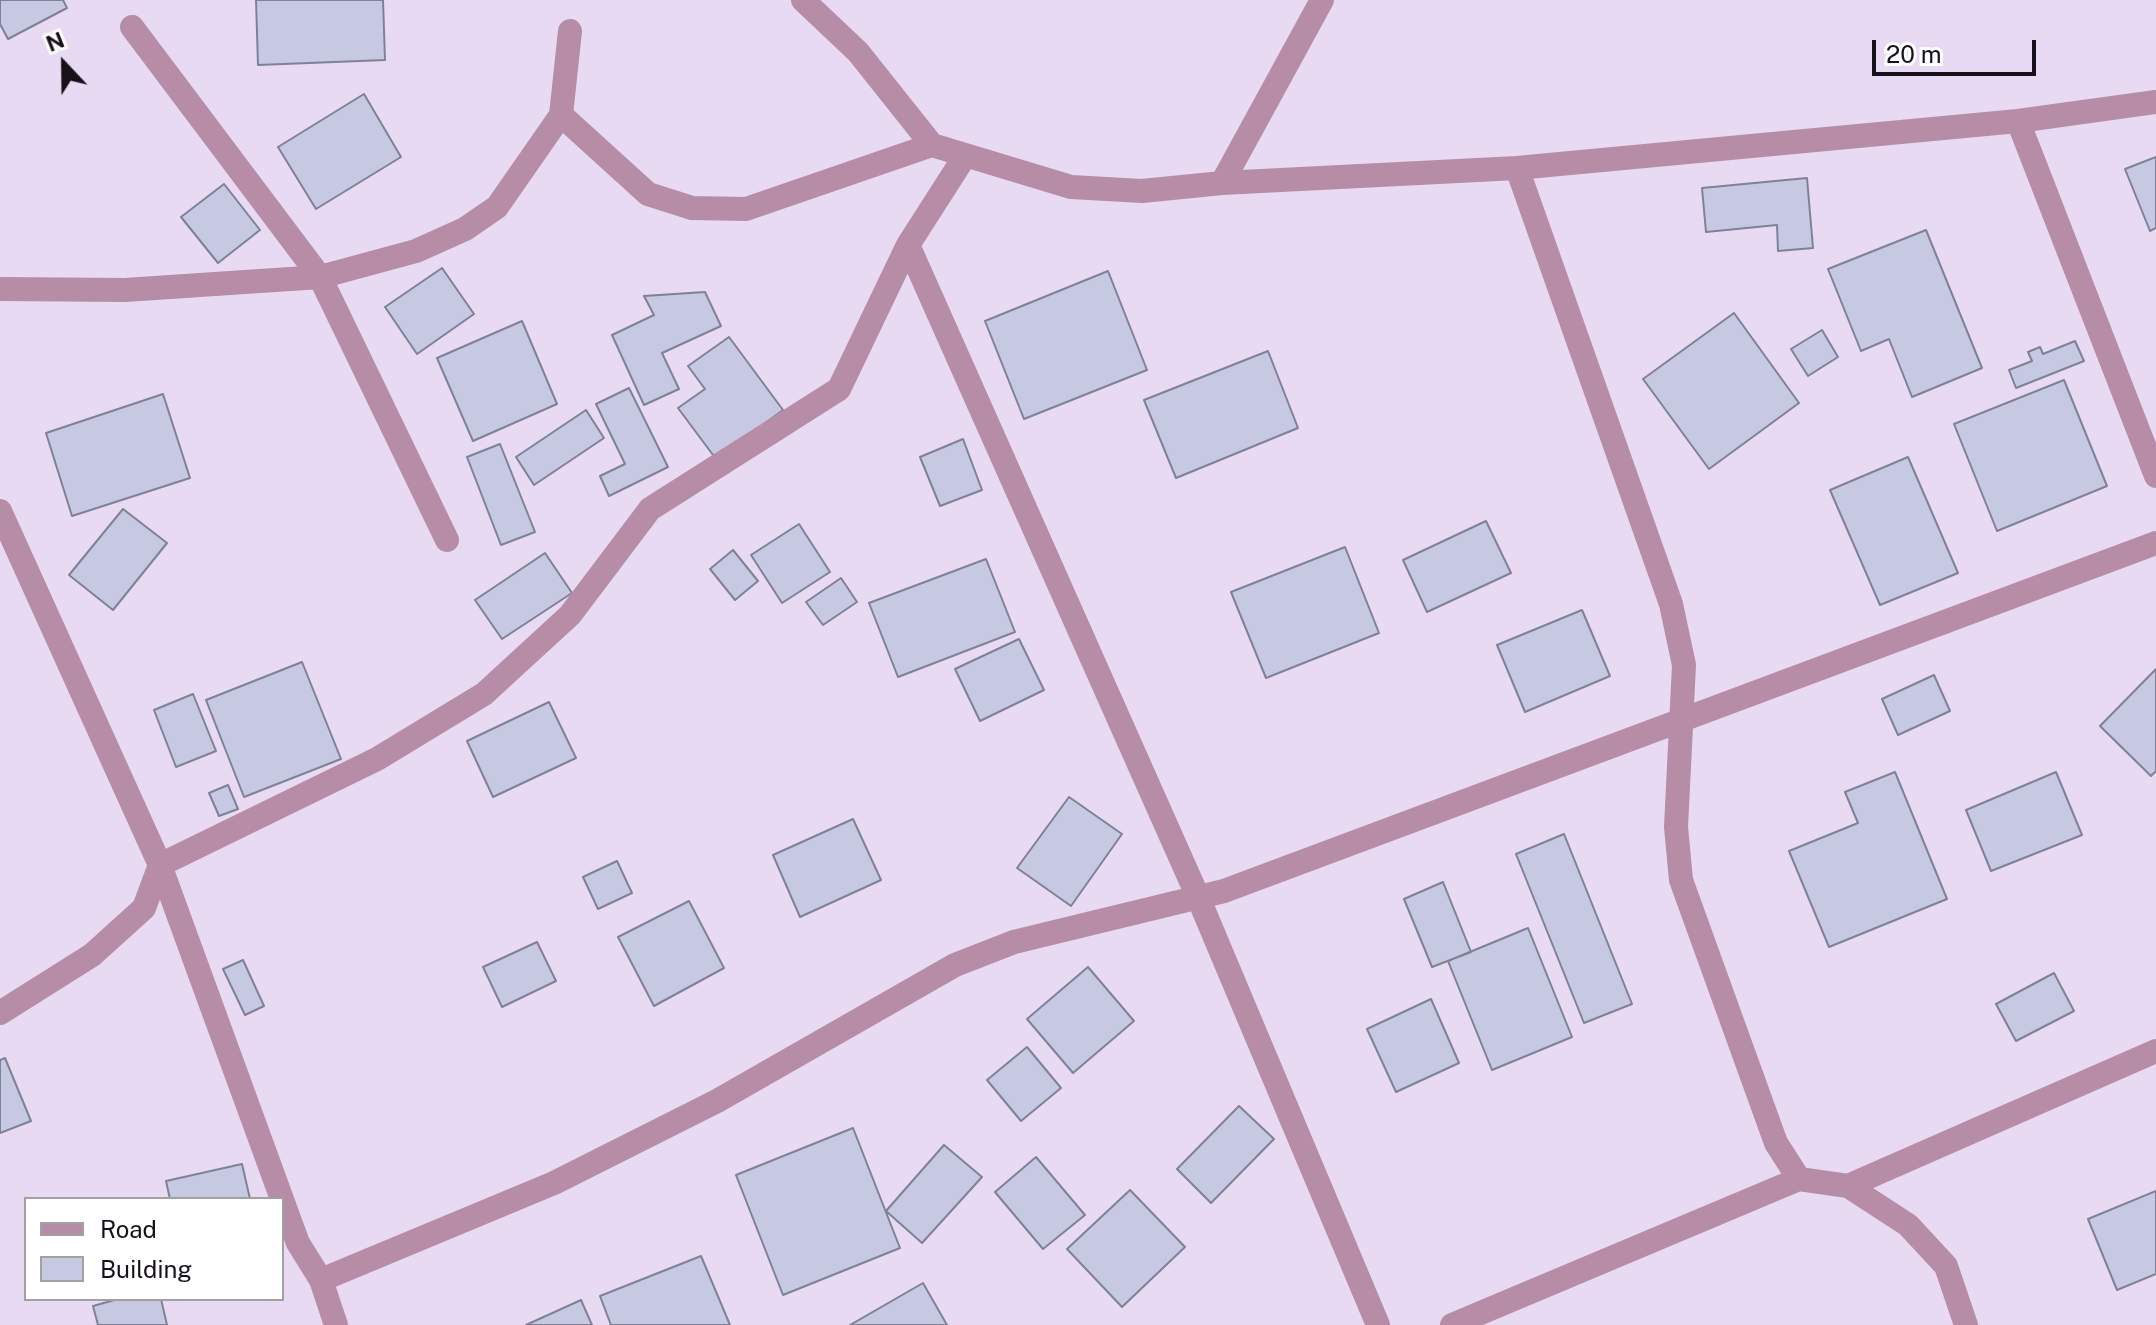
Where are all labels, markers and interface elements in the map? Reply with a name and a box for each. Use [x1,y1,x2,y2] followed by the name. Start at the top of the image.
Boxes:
[24,24,104,104] north arrow
[1876,24,2040,74] scale bar
[42,26,68,57] text: N
[1886,40,1942,68] text: 20 m
[24,1197,284,1301] legend
[100,1215,157,1243] text: Road
[100,1255,192,1283] text: Building

